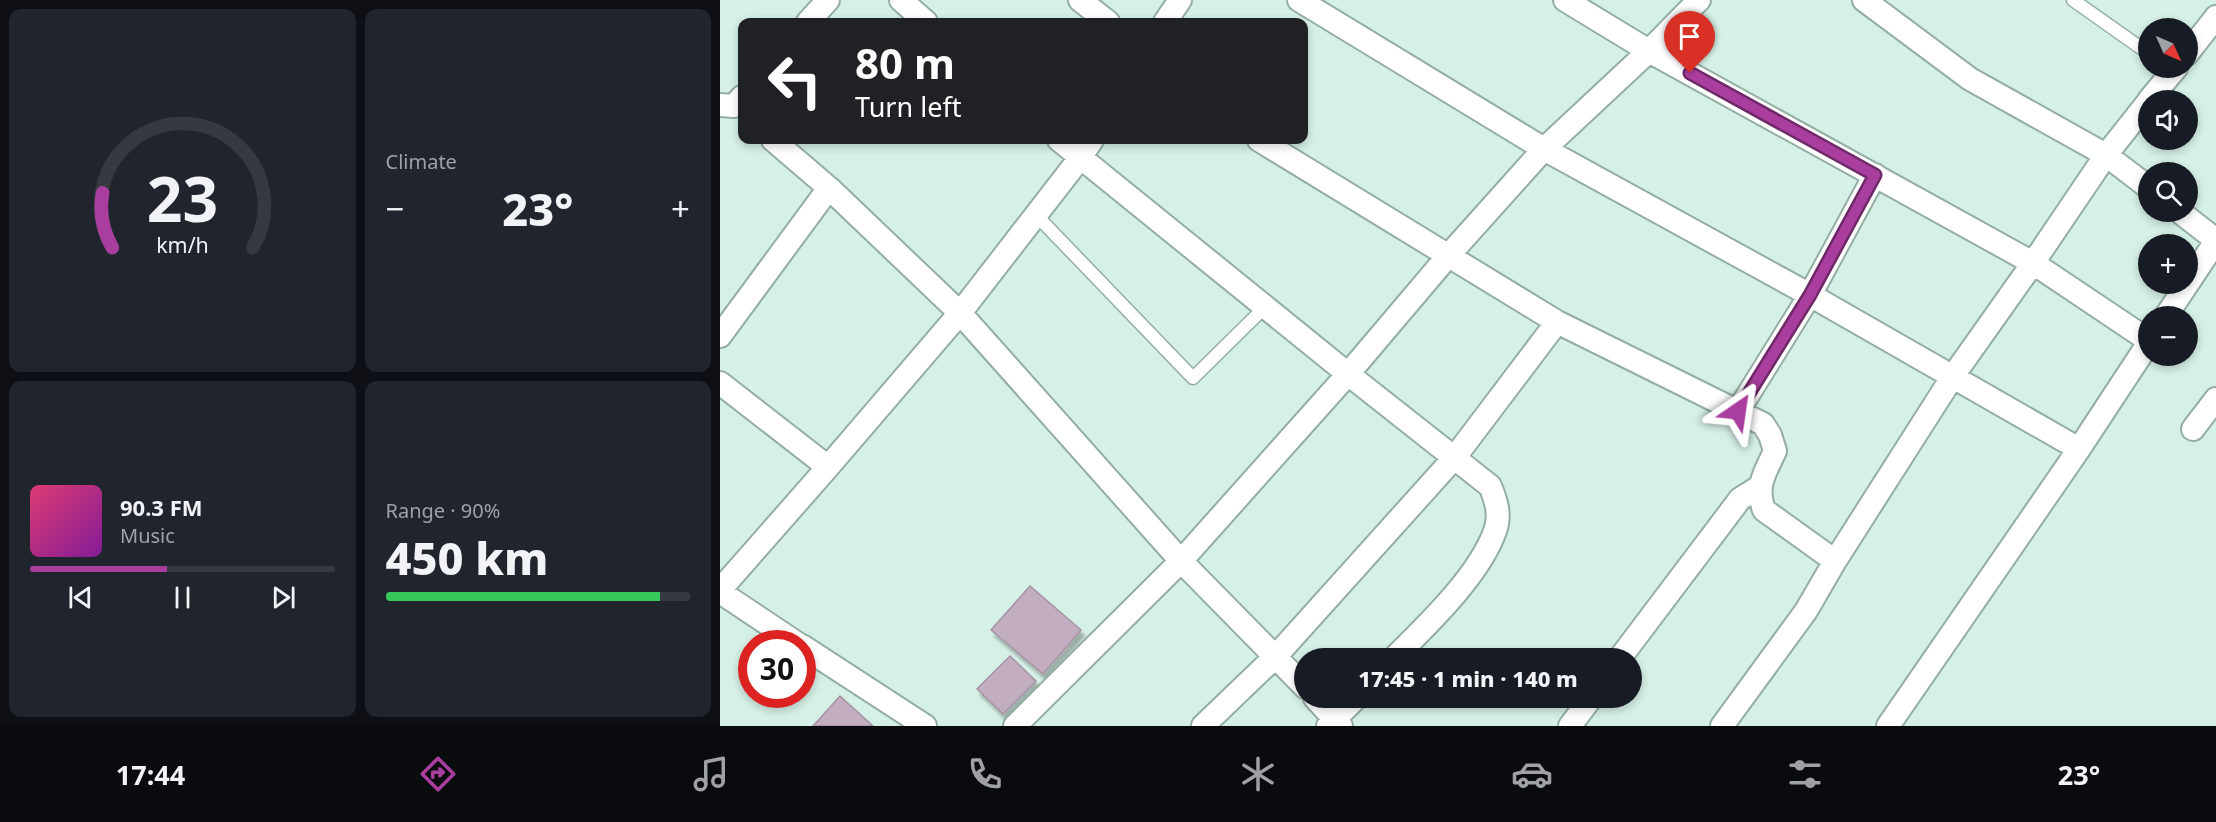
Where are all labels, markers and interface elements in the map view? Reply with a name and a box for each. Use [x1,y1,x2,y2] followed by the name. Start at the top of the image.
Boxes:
[1664,11,1715,73] pin
[2138,18,2198,78] north arrow
[2138,18,2198,366] map controls
[1673,20,1706,53] icon: arrive
[855,34,955,91] text: 80 m
[756,42,834,120] icon: left
[855,88,961,125] text: Turn left
[2138,90,2198,150] button: sound
[386,148,457,175] text: Climate
[147,155,218,240] text: 23
[2138,162,2198,222] button: search
[502,178,573,239] text: 23°
[386,186,404,231] text: −
[671,186,690,231] text: +
[156,230,209,259] text: km/h
[2138,234,2198,294] button: +
[2138,306,2198,366] button: −
[1706,379,1770,443] position arrow
[120,492,202,522] text: 90.3 FM
[386,497,500,524] text: Range · 90%
[120,522,175,549] text: Music
[386,527,548,588] text: 450 km
[64,581,97,614] icon: previous
[166,581,199,614] icon: pause
[267,581,300,614] icon: next
[738,630,816,708] speed limit sign: 30
[1358,663,1578,693] text: 17:45 · 1 min · 140 m
[417,753,459,795] icon: directions
[690,753,732,795] icon: music
[964,753,1006,795] icon: phone
[1237,753,1279,795] icon: climate
[1511,753,1553,795] icon: car
[1784,753,1826,795] icon: filters
[116,756,185,793] text: 17:44
[2058,756,2100,793] text: 23°

